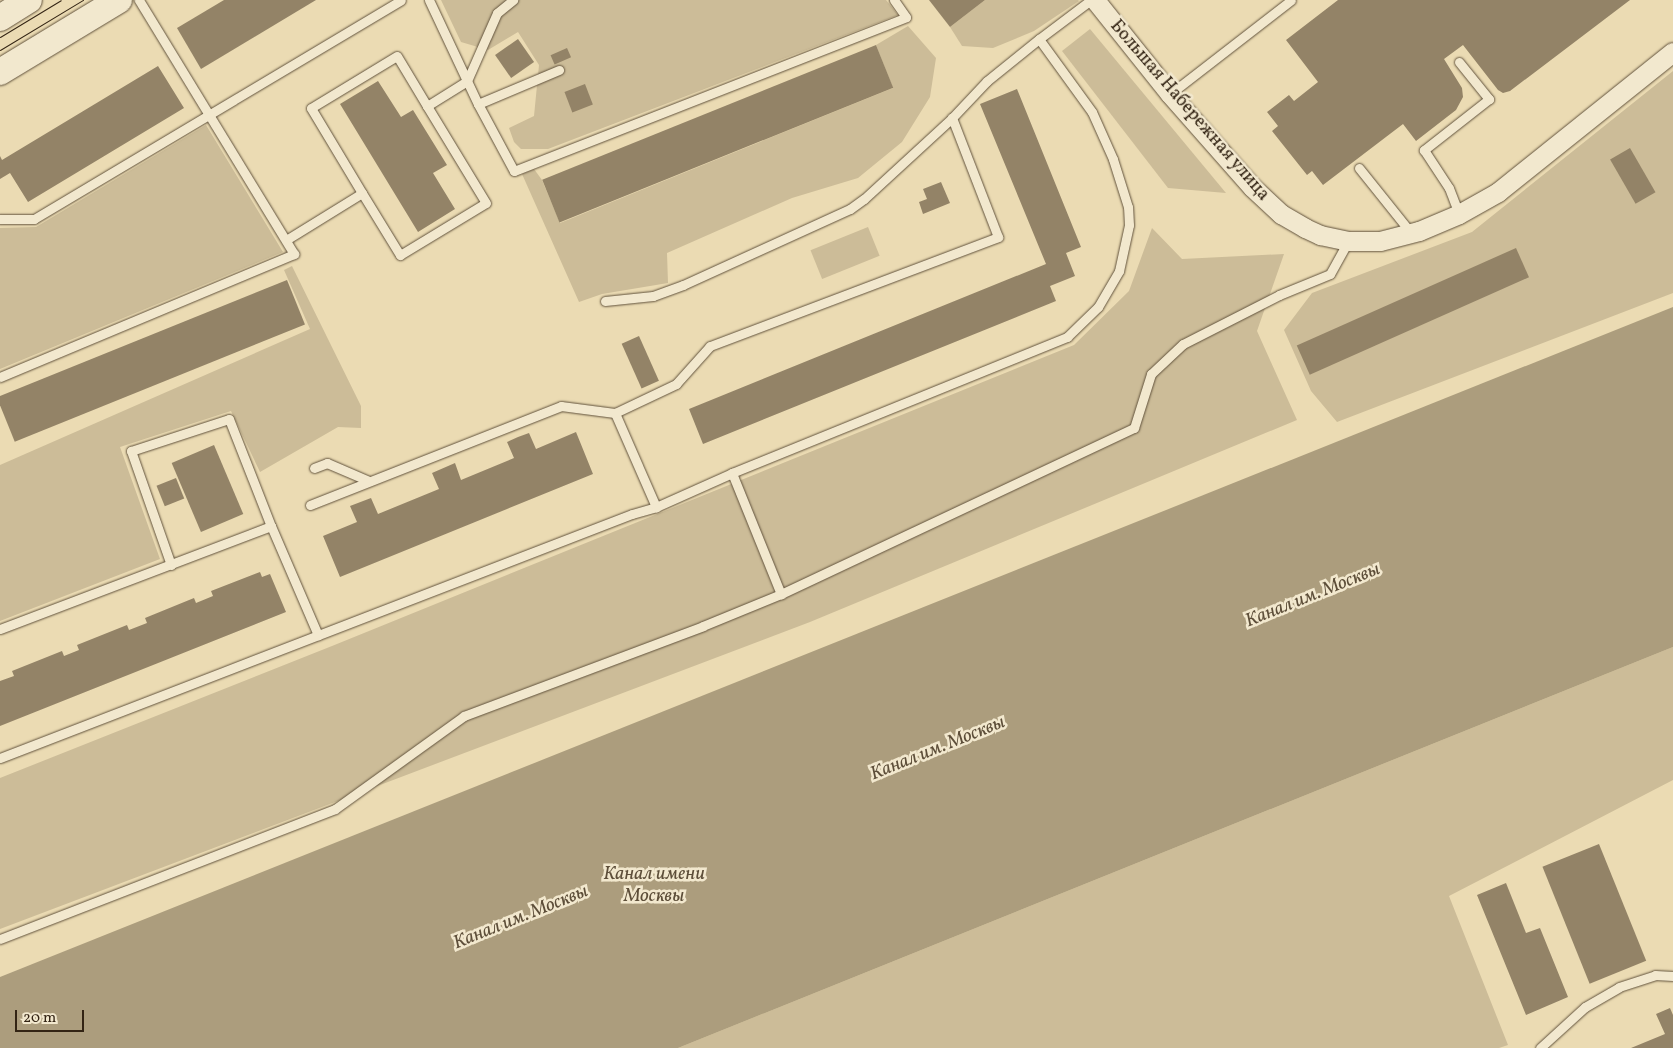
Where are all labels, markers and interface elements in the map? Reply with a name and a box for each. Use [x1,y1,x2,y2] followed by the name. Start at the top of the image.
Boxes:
[1104,16,1274,206] street label: Большая Набережная улица
[1242,559,1384,633] water label: Канал им. Москвы
[867,712,1009,786] water label: Канал им. Москвы
[603,864,705,908] water label: Канал имени Москвы
[450,881,592,955] water label: Канал им. Москвы
[18,1000,86,1032] scale bar
[23,1008,56,1029] text: 20 m

